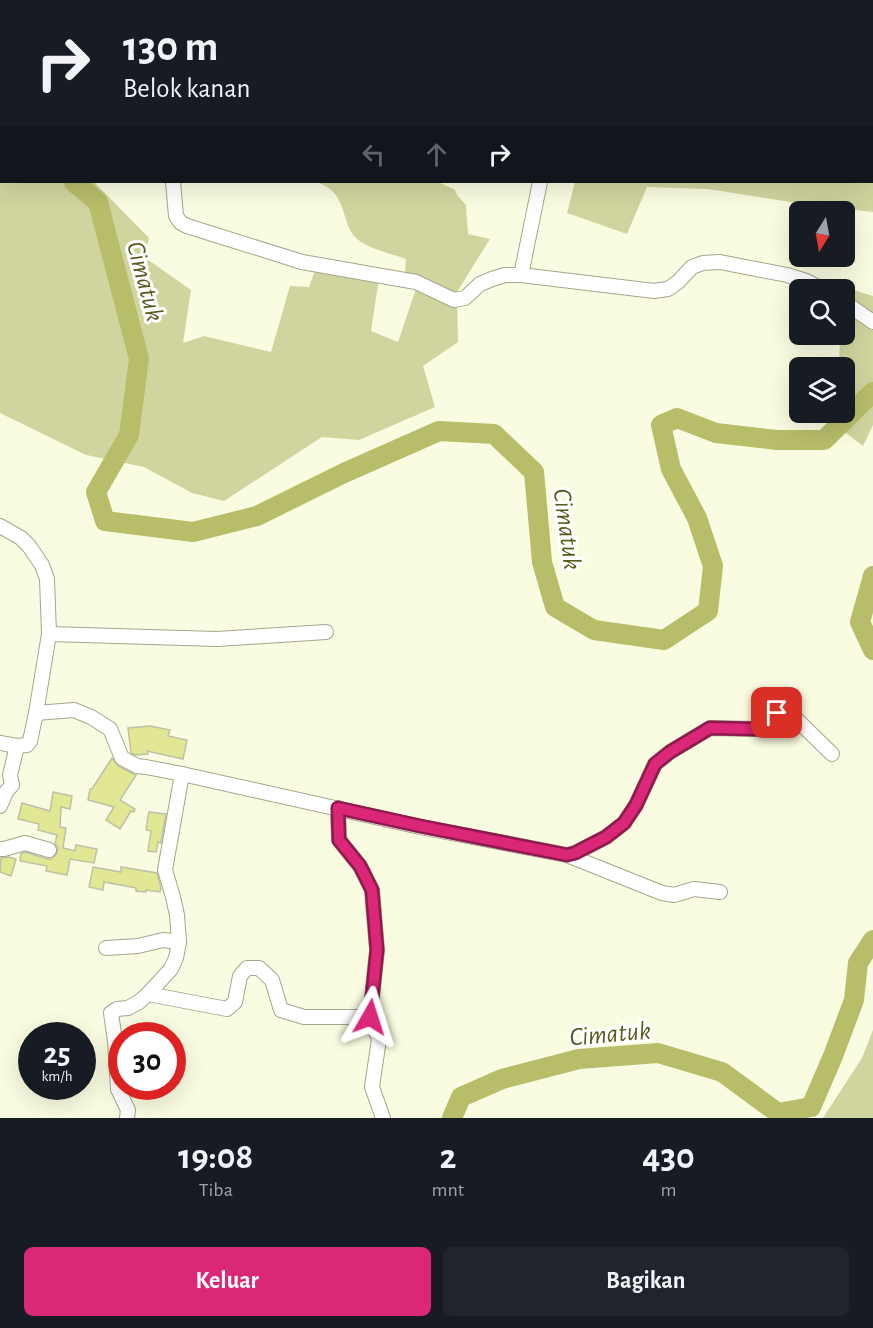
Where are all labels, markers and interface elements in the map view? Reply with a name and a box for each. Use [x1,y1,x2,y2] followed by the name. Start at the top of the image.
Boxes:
[24,24,102,102] icon: right
[123,26,218,68] text: 130 m
[123,75,250,102] text: Belok kanan
[357,138,390,171] icon: left
[420,138,453,171] icon: ahead
[483,138,516,171] icon: right
[789,201,855,267] north arrow
[789,201,855,423] map controls
[122,238,168,324] water label: Cimatuk
[789,279,855,345] button: search
[789,357,855,423] button: layers
[548,487,586,571] water label: Cimatuk
[751,687,802,738] pin
[760,696,793,729] icon: arrive
[338,985,402,1049] position arrow
[568,1017,652,1051] water label: Cimatuk
[108,1022,186,1100] speed limit sign: 30
[43,1039,71,1069] text: 25
[42,1069,72,1084] text: km/h
[178,1139,253,1175] text: 19:08
[439,1139,456,1175] text: 2
[642,1139,695,1175] text: 430
[199,1180,233,1200] text: Tiba
[432,1180,464,1200] text: mnt
[661,1180,677,1200] text: m
[24,1247,431,1316] button: Keluar
[443,1247,849,1316] button: Bagikan

